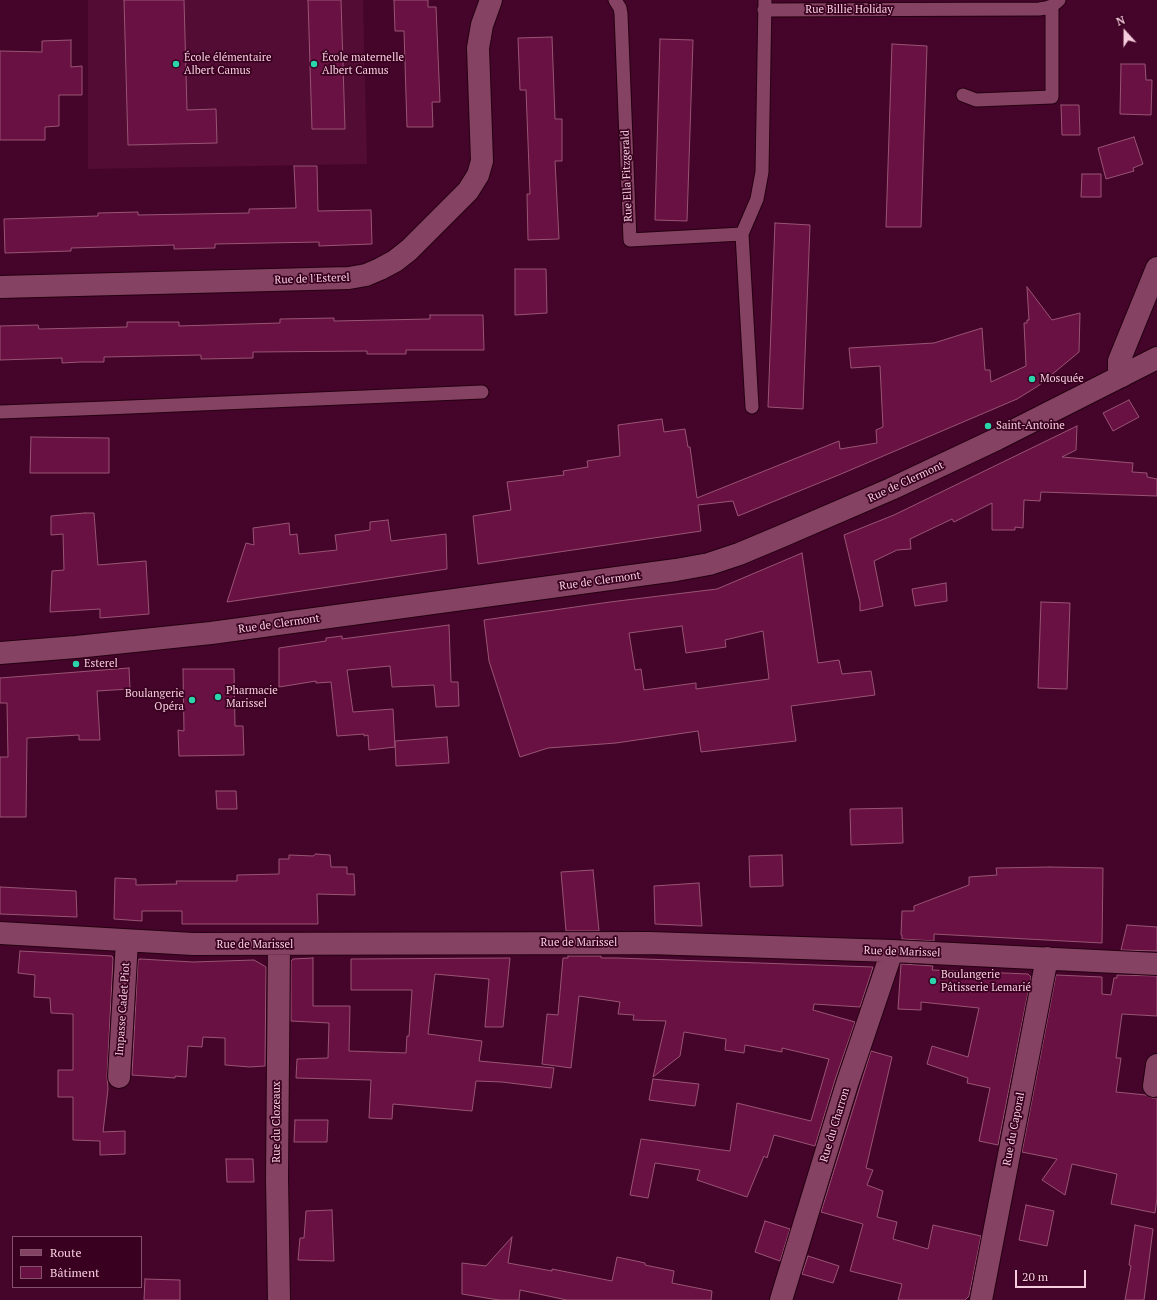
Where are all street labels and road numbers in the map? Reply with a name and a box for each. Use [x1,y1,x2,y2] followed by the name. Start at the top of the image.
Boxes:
[805,3,893,17] street label: Rue Billie Holiday
[619,130,635,222] street label: Rue Ella Fitzgerald
[274,271,350,287] street label: Rue de l'Esterel
[866,459,946,505] street label: Rue de Clermont
[558,569,642,593] street label: Rue de Clermont
[237,612,321,636] street label: Rue de Clermont
[541,936,617,950] street label: Rue de Marissel
[217,938,293,952] street label: Rue de Marissel
[863,944,941,960] street label: Rue de Marissel
[113,962,133,1056] street label: Impasse Cadet Piot
[270,1081,284,1163] street label: Rue du Clozeaux
[817,1086,853,1164] street label: Rue du Charron
[1000,1091,1028,1167] street label: Rue du Caporal

